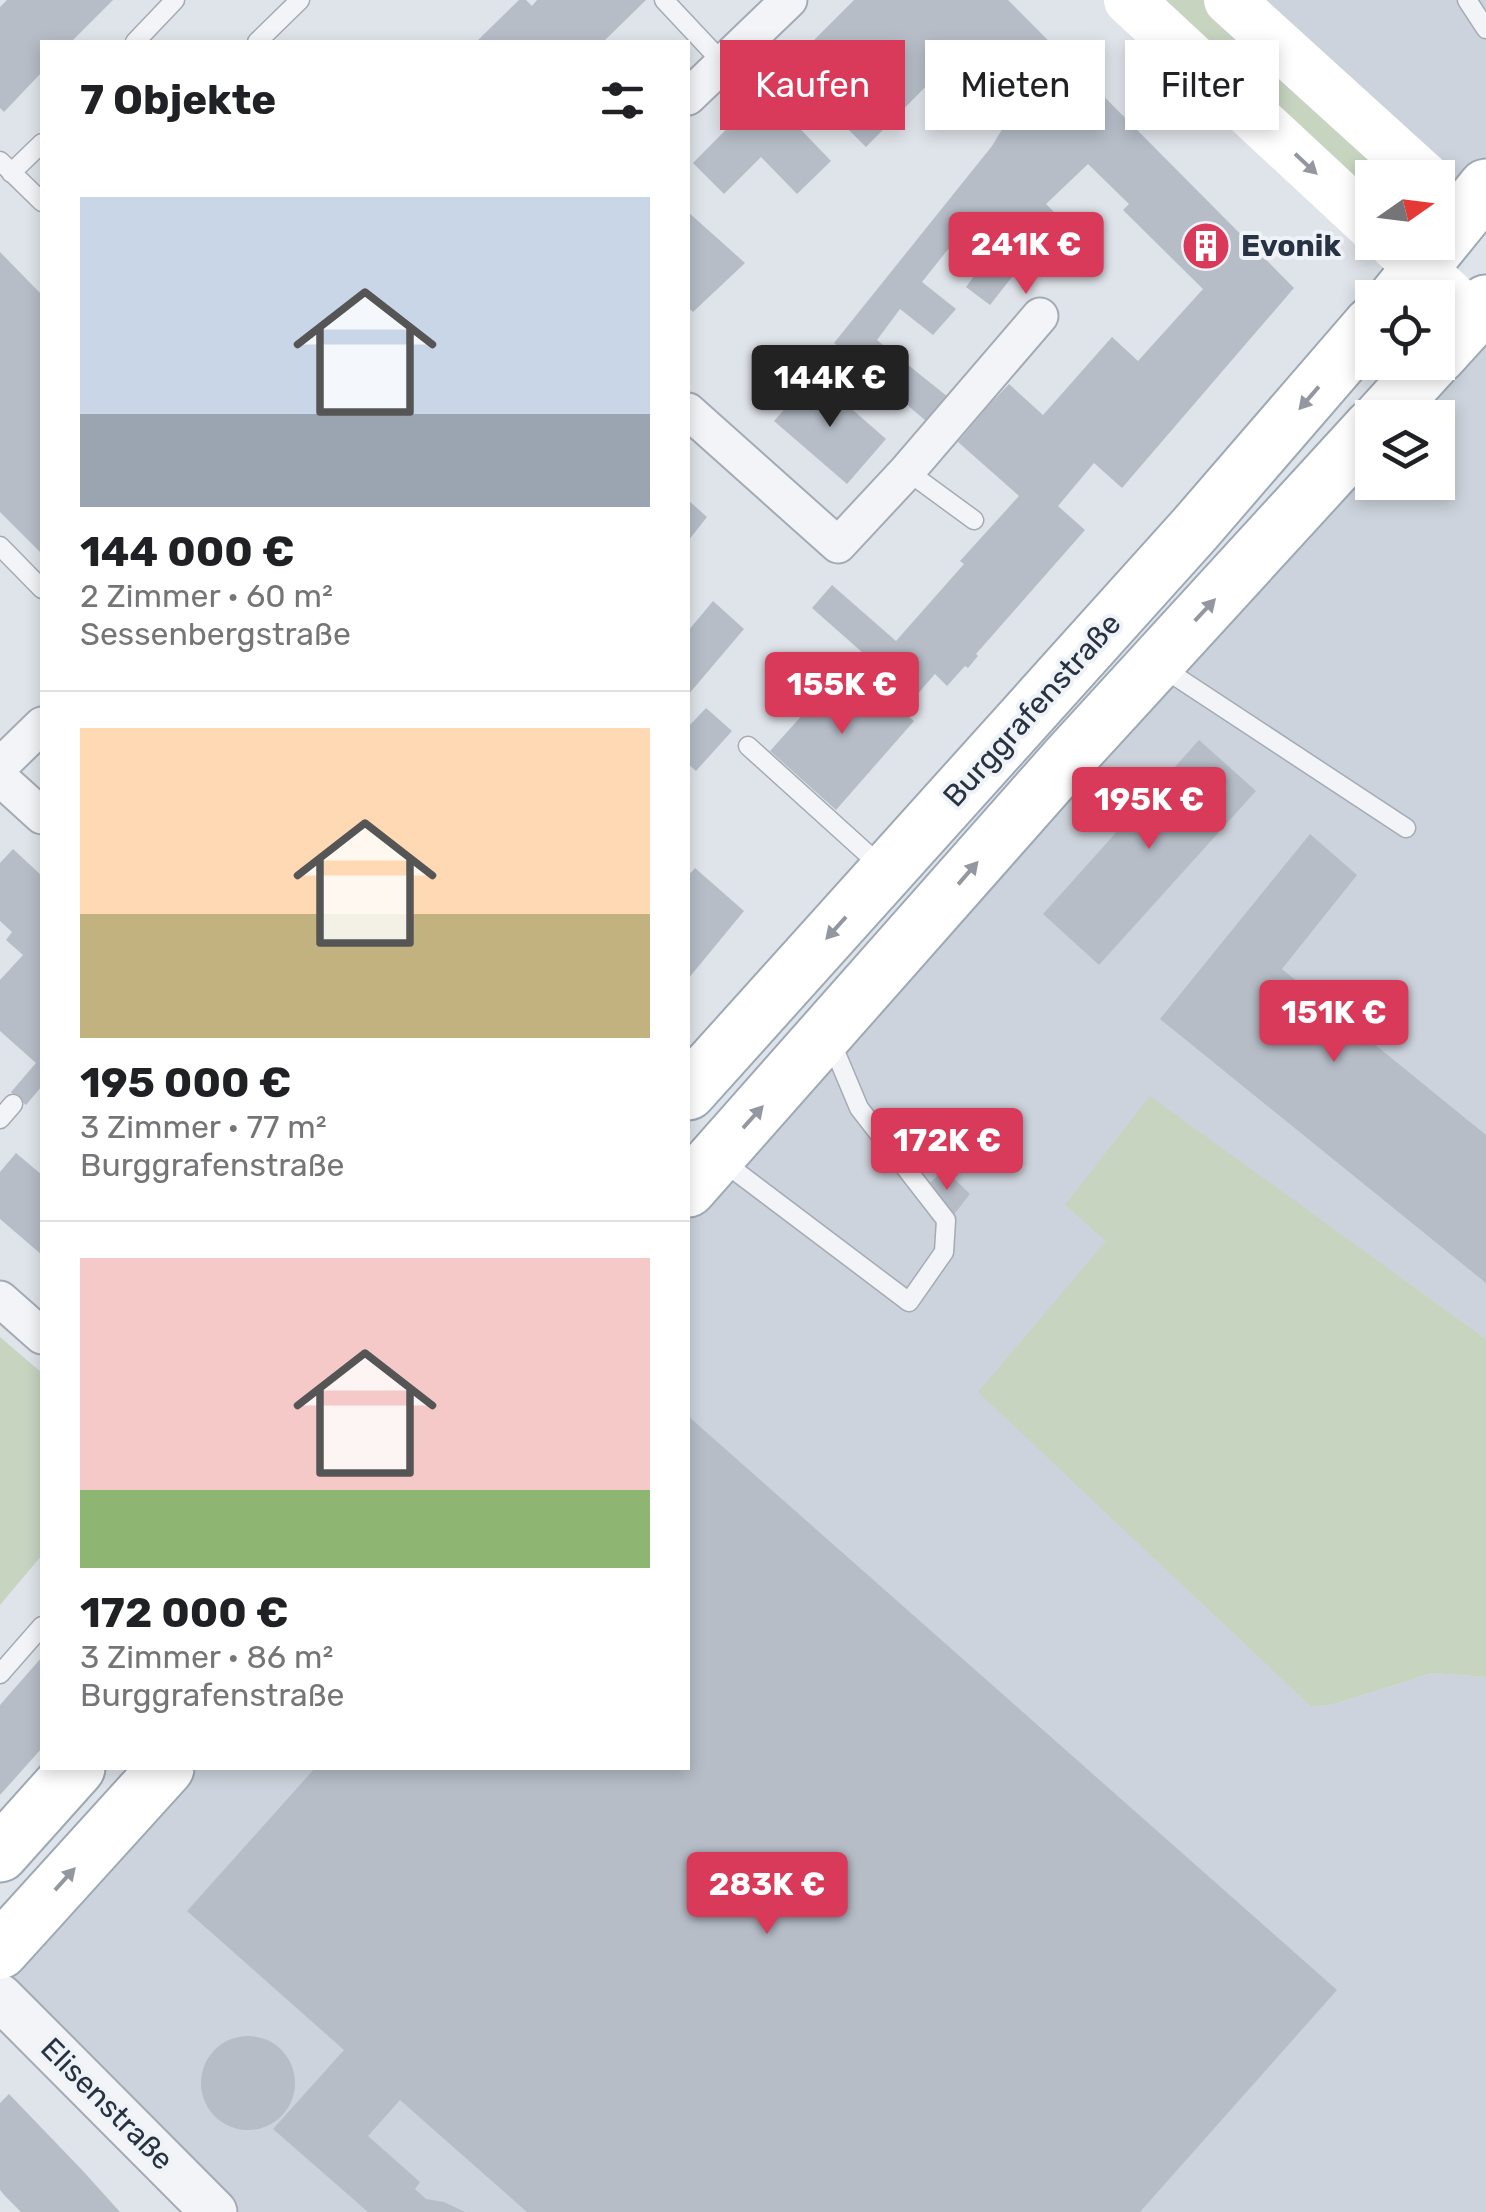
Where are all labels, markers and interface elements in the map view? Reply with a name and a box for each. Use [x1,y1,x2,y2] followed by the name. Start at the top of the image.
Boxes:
[720,40,905,130] chip: Kaufen
[925,40,1105,130] chip: Mieten
[1125,40,1279,130] chip: Filter
[595,73,650,128] icon: filters
[80,75,276,125] text: 7 Objekte
[1294,152,1318,175] one-way arrow
[1355,160,1455,260] north arrow
[1355,160,1455,500] map controls
[945,212,1107,297] pin: 241K €
[1180,220,1232,272] building icon: Evonik
[971,225,1081,263] text: 241K €
[1241,228,1341,264] place label: Evonik
[275,262,455,442] icon: home
[1355,280,1455,380] button: locate
[749,345,911,430] pin: 144K €
[774,358,886,396] text: 144K €
[1298,385,1320,410] one-way arrow
[1355,400,1455,500] button: layers
[80,527,295,577] text: 144 000 €
[80,577,333,615] text: 2 Zimmer · 60 m²
[1193,598,1216,622] one-way arrow
[936,606,1128,814] street label: Burggrafenstraße
[80,615,351,653] text: Sessenbergstraße
[761,652,923,737] pin: 155K €
[787,665,897,703] text: 155K €
[1068,767,1230,852] pin: 195K €
[1094,780,1204,818] text: 195K €
[275,793,455,973] icon: home
[957,861,979,886] one-way arrow
[825,916,848,940] one-way arrow
[1253,980,1415,1065] pin: 151K €
[1281,993,1387,1031] text: 151K €
[80,1058,291,1108] text: 195 000 €
[741,1105,764,1129] one-way arrow
[80,1108,327,1146] text: 3 Zimmer · 77 m²
[866,1108,1028,1193] pin: 172K €
[893,1121,1001,1159] text: 172K €
[80,1146,345,1184] text: Burggrafenstraße
[275,1323,455,1503] icon: home
[80,1588,289,1638] text: 172 000 €
[80,1638,333,1676] text: 3 Zimmer · 86 m²
[80,1676,345,1714] text: Burggrafenstraße
[686,1852,848,1937] pin: 283K €
[709,1865,825,1903] text: 283K €
[54,1867,76,1892] one-way arrow
[33,2030,181,2178] street label: Elisenstraße

